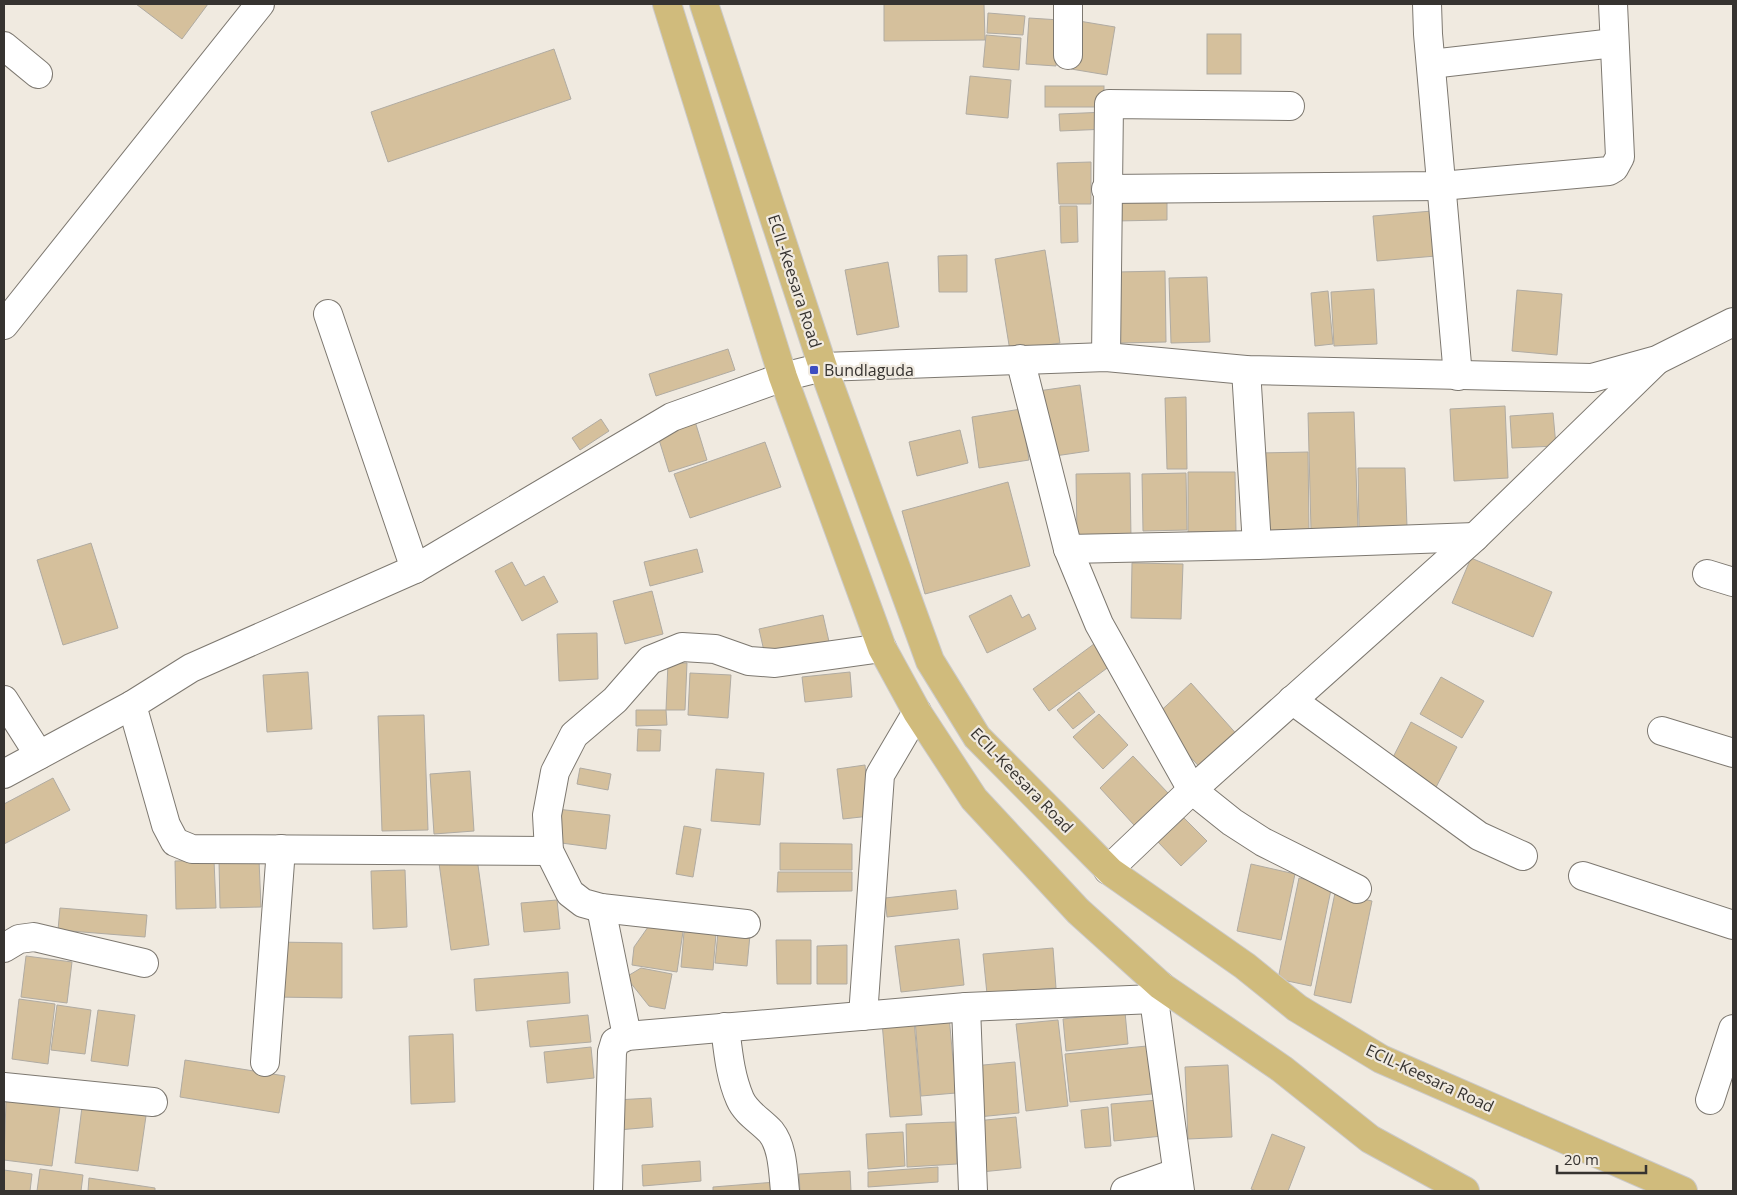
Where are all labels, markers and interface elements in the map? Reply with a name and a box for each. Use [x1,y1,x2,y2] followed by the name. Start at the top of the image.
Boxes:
[763,212,827,350] street label: ECIL-Keesara Road
[824,359,914,381] place label: Bundlaguda
[808,364,820,376] marker: Bundlaguda
[966,722,1078,838] street label: ECIL-Keesara Road
[1362,1039,1498,1117] street label: ECIL-Keesara Road
[1557,1142,1646,1174] scale bar
[1564,1149,1599,1169] text: 20 m

